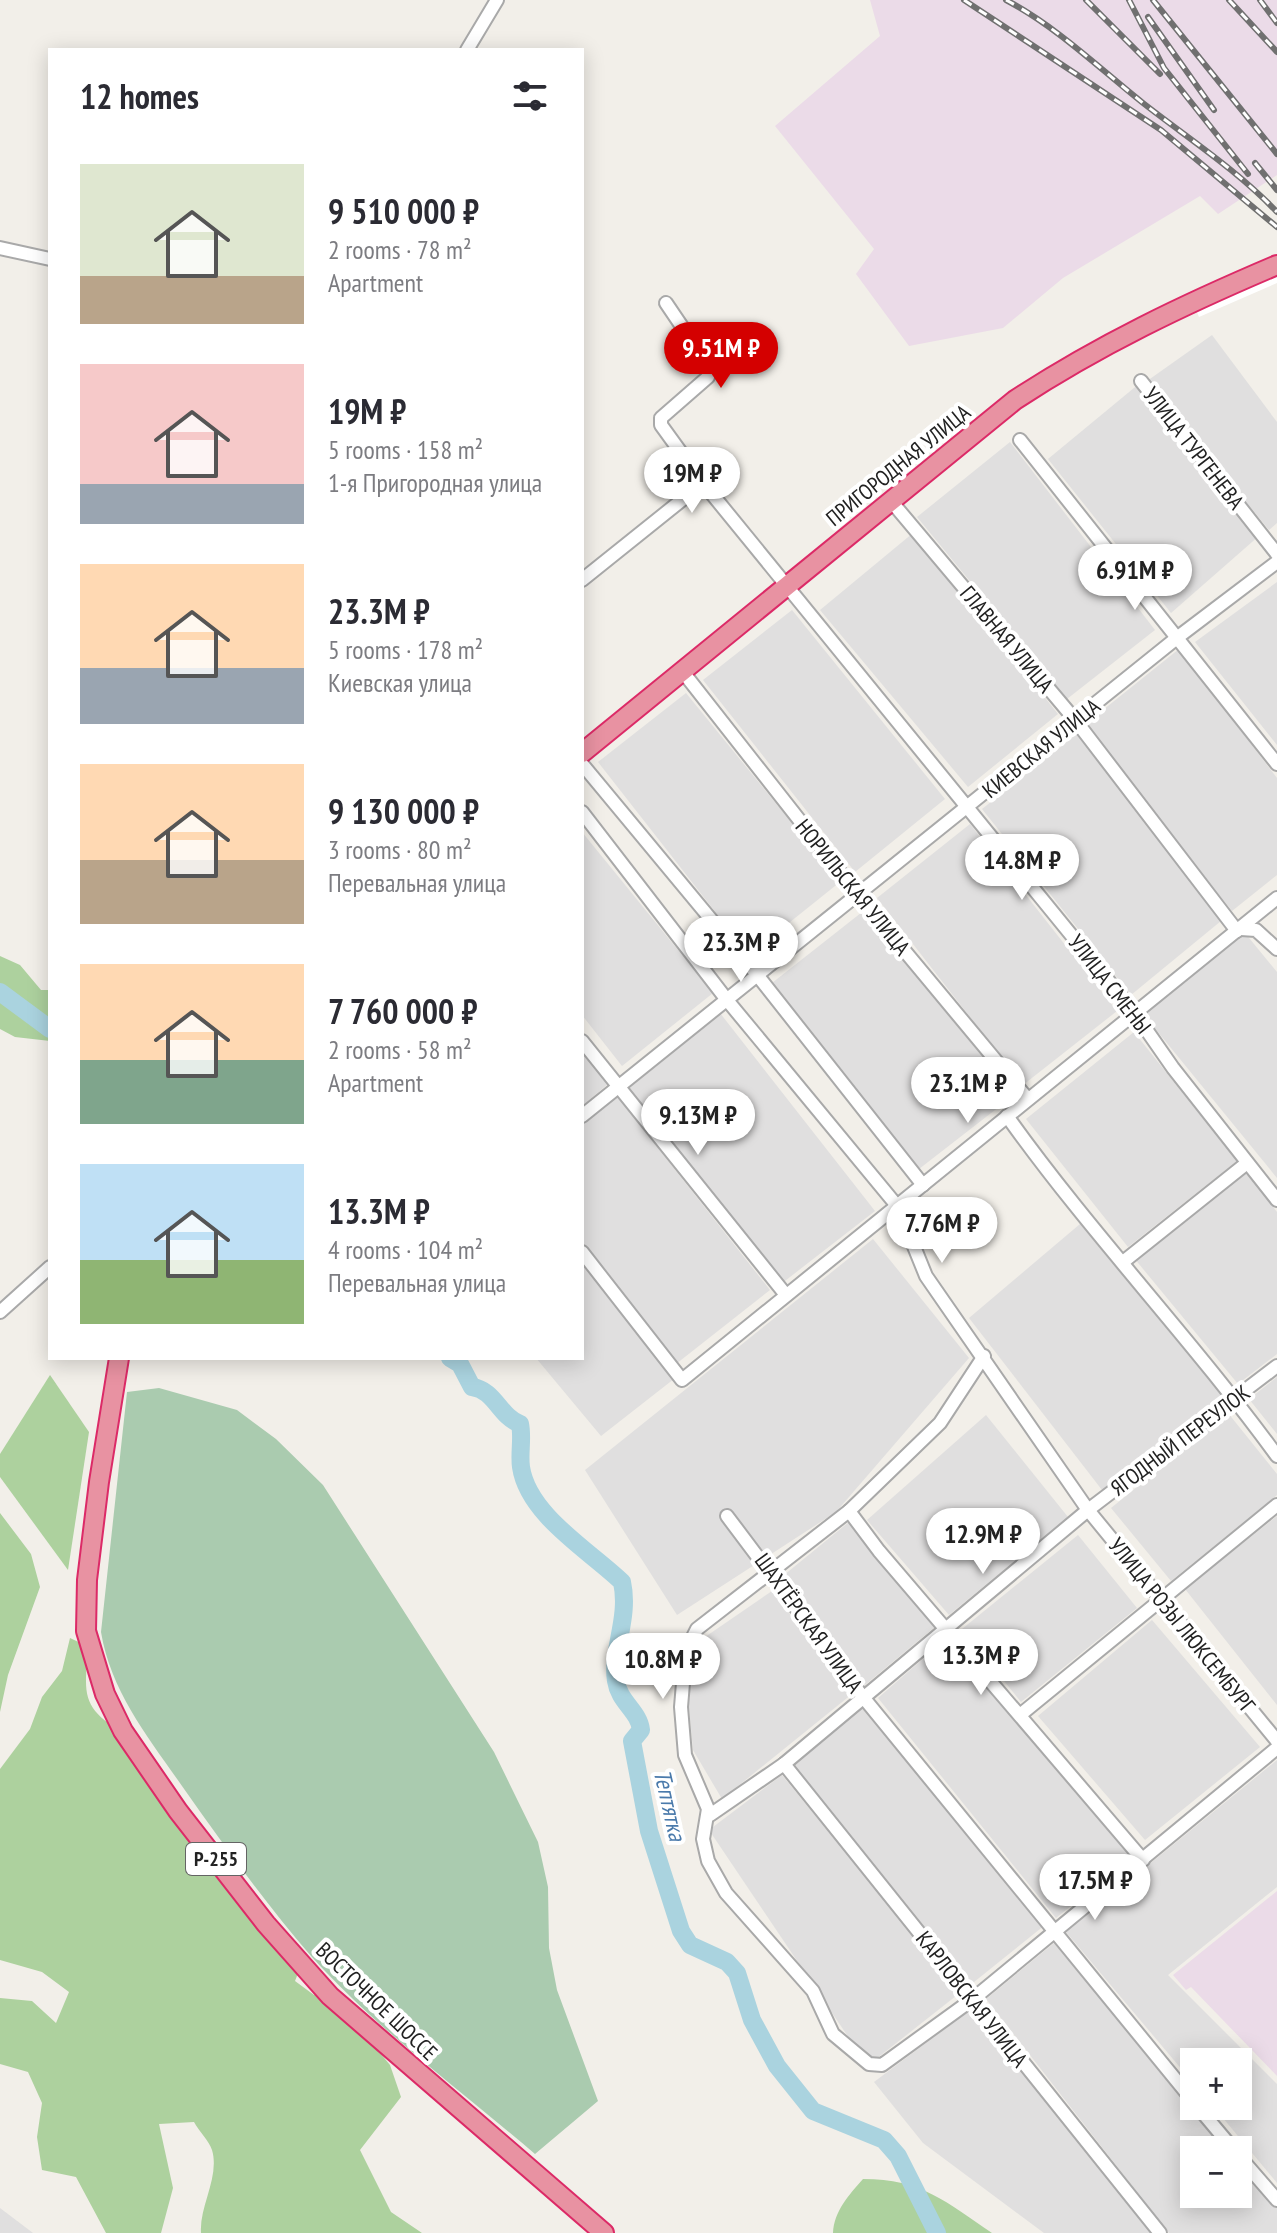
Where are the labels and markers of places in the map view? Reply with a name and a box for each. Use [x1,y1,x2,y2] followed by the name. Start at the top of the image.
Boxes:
[647,322,795,390] pin: 9.51M ₽
[636,447,748,515] pin: 19M ₽
[1061,544,1209,612] pin: 6.91M ₽
[948,834,1096,902] pin: 14.8M ₽
[667,916,815,984] pin: 23.3M ₽
[894,1057,1042,1125] pin: 23.1M ₽
[624,1089,772,1157] pin: 9.13M ₽
[868,1197,1016,1265] pin: 7.76M ₽
[909,1508,1057,1576] pin: 12.9M ₽
[907,1629,1055,1697] pin: 13.3M ₽
[589,1633,737,1701] pin: 10.8M ₽
[1021,1854,1169,1922] pin: 17.5M ₽

